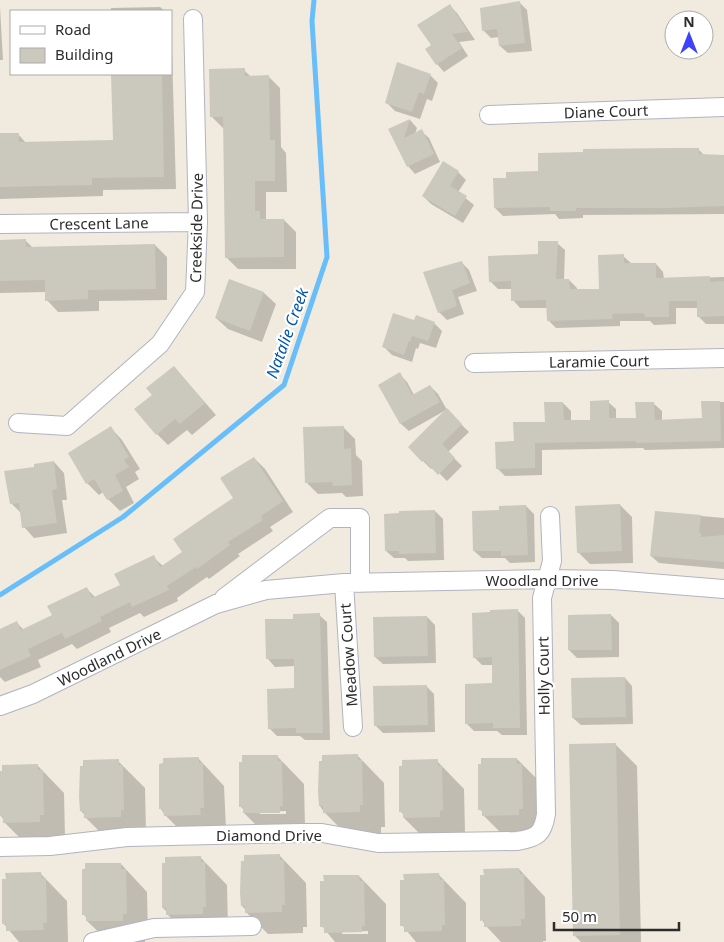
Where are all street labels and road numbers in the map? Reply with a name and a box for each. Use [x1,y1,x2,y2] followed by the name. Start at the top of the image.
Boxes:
[564,100,649,122] street label: Diane Court
[185,173,207,283] street label: Creekside Drive
[49,212,149,234] street label: Crescent Lane
[549,350,650,372] street label: Laramie Court
[486,570,598,590] street label: Woodland Drive
[334,602,362,707] street label: Meadow Court
[54,623,164,691] street label: Woodland Drive
[532,636,554,716] street label: Holly Court
[216,825,322,845] street label: Diamond Drive

